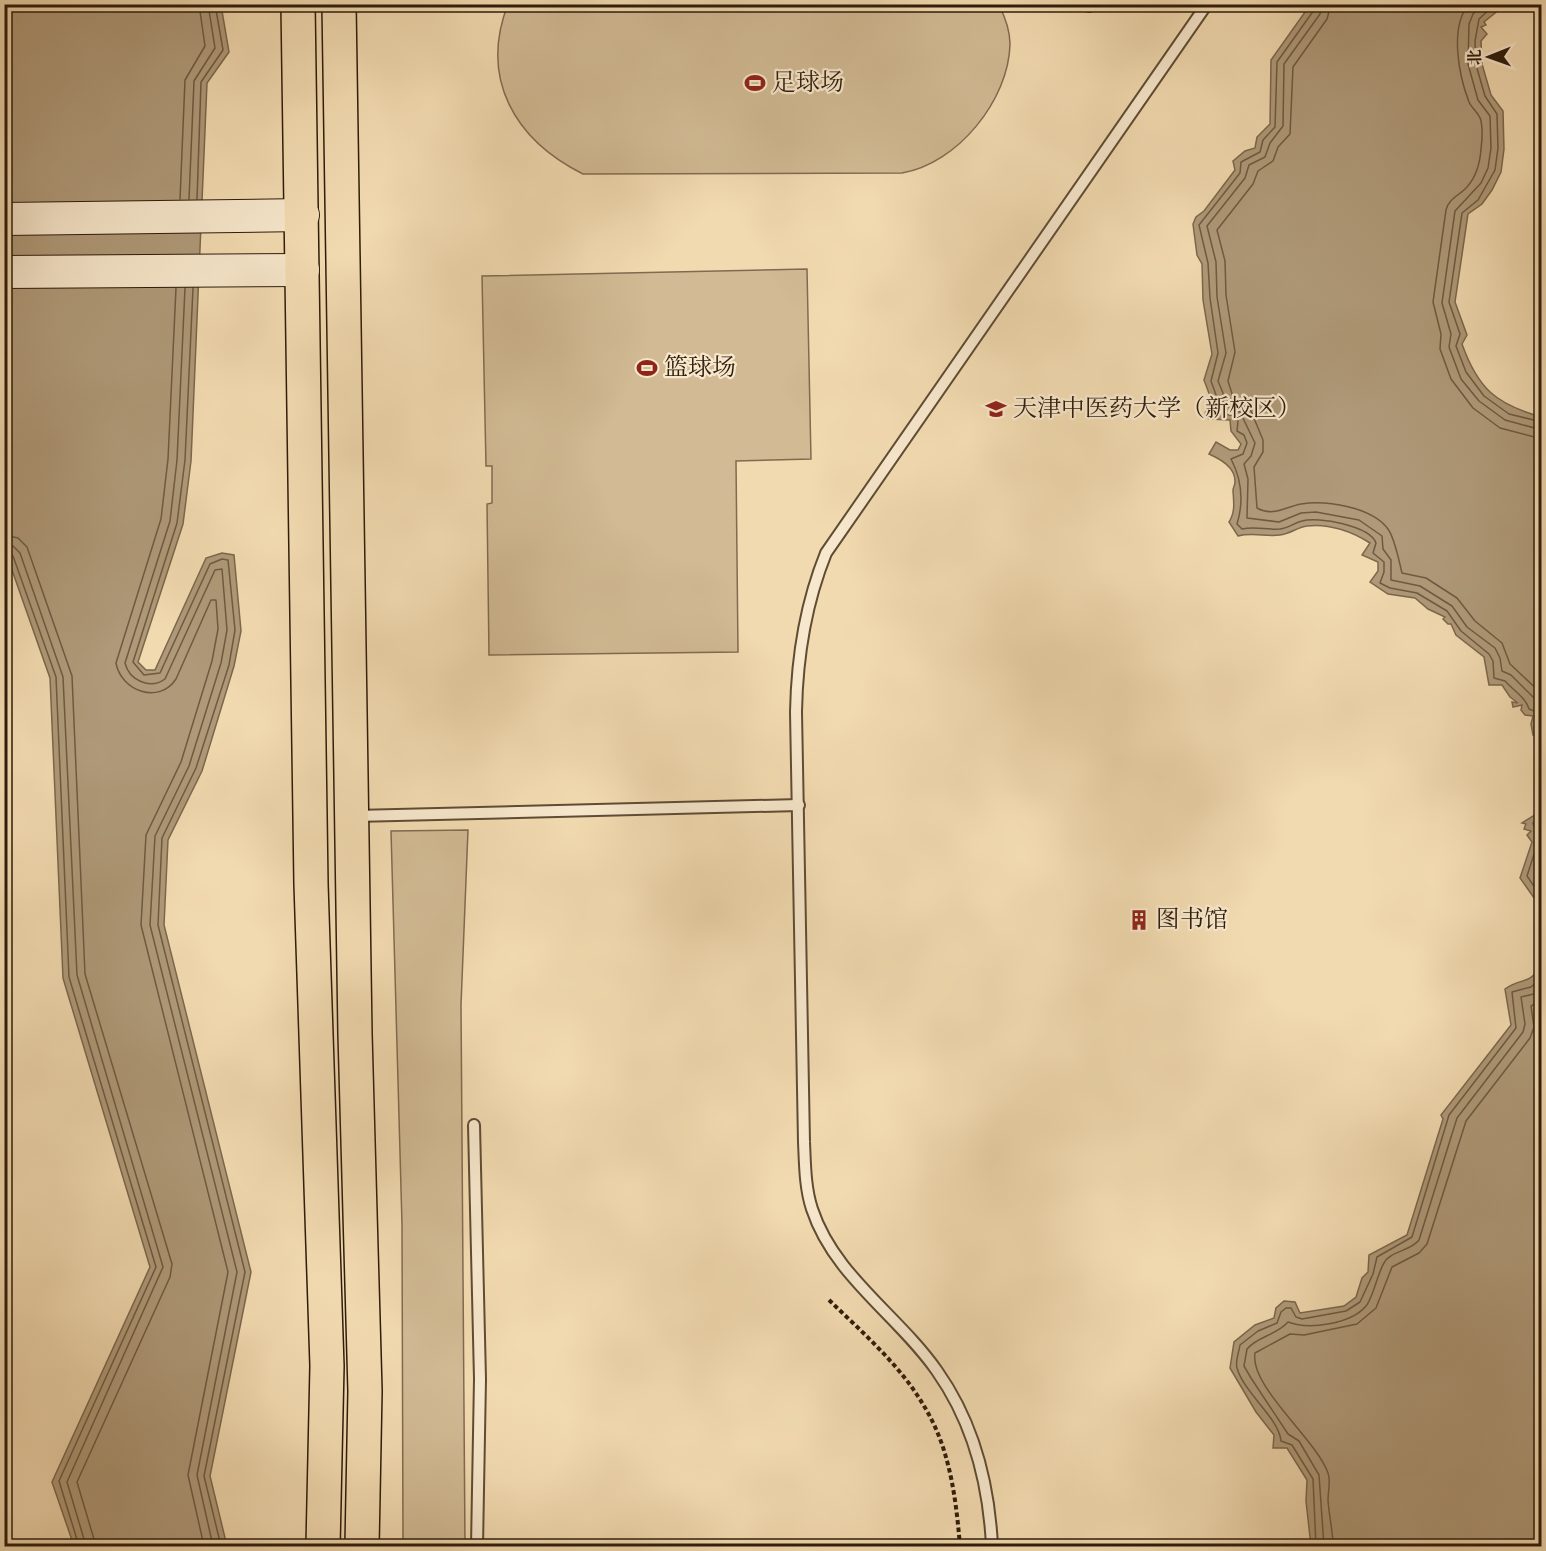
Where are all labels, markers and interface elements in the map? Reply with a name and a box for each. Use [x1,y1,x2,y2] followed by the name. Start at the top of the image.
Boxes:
[1459,27,1519,87] north arrow
[1465,49,1485,65] text: 北
[772,68,844,98] place label: 足球场
[743,71,767,95] sports icon: 足球场
[664,353,736,383] place label: 篮球场
[635,356,659,380] sports icon: 篮球场
[1013,394,1301,424] place label: 天津中医药大学（新校区）
[984,397,1008,421] school or university icon: 天津中医药大学（新校区）
[1156,905,1228,935] place label: 图书馆
[1127,908,1151,932] building icon: 图书馆

